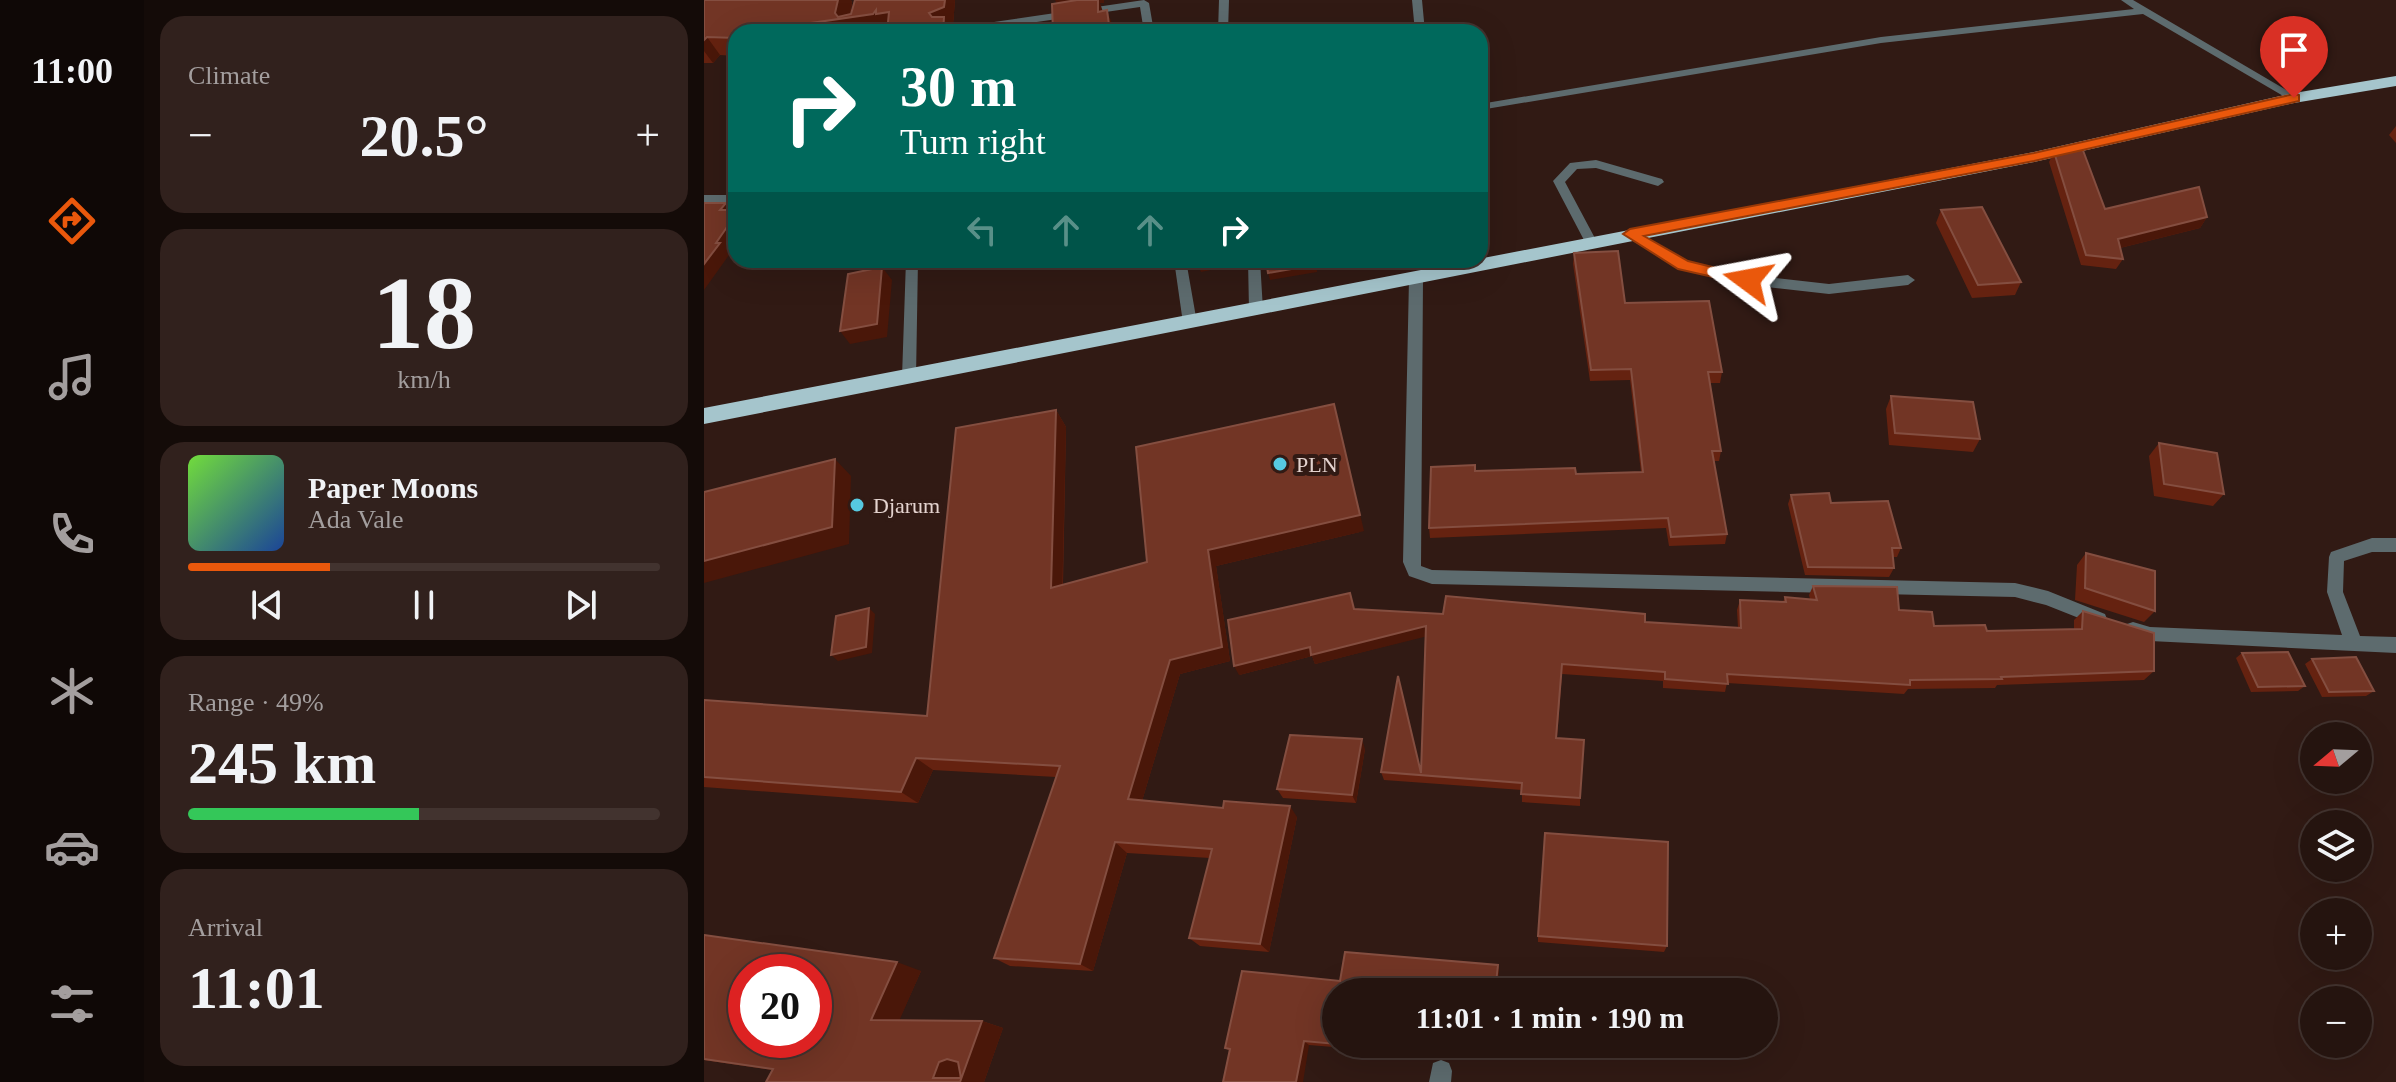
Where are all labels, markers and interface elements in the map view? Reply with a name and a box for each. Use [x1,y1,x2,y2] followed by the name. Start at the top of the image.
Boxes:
[2260,16,2328,98] pin
[2272,28,2316,72] icon: arrive
[31,51,113,91] text: 11:00
[768,56,872,160] icon: right
[900,56,1017,118] text: 30 m
[188,61,270,90] text: Climate
[360,103,489,169] text: 20.5°
[188,111,213,160] text: −
[635,111,660,160] text: +
[900,122,1046,162] text: Turn right
[44,193,100,249] icon: directions
[960,208,1004,252] icon: left
[1044,208,1088,252] icon: ahead
[1128,208,1172,252] icon: ahead
[1212,208,1256,252] icon: right
[1706,238,1790,322] position arrow
[372,255,476,370] text: 18
[44,349,100,405] icon: music
[397,365,451,394] text: km/h
[1296,452,1338,477] place label: PLN
[1271,455,1289,473] marker: PLN
[308,471,478,504] text: Paper Moons
[873,493,940,518] place label: Djarum
[848,496,866,514] marker: Djarum
[308,505,404,534] text: Ada Vale
[44,506,100,562] icon: phone
[245,583,289,627] icon: previous
[402,583,446,627] icon: pause
[559,583,603,627] icon: next
[44,663,100,719] icon: climate
[188,688,324,717] text: Range · 49%
[2300,722,2372,794] north arrow
[2300,722,2372,1058] map controls
[188,730,376,796] text: 245 km
[2300,810,2372,882] button: layers
[44,819,100,875] icon: car
[2300,898,2372,970] button: +
[188,913,263,942] text: Arrival
[728,954,832,1058] speed limit sign: 20
[188,955,325,1021] text: 11:01
[44,976,100,1032] icon: filters
[2300,986,2372,1058] button: −
[1416,1001,1684,1034] text: 11:01 · 1 min · 190 m

